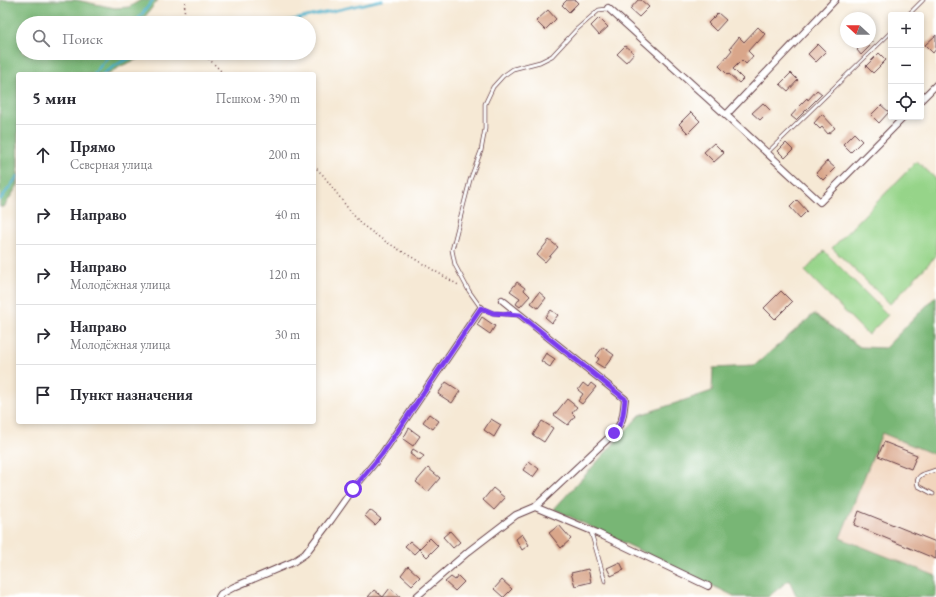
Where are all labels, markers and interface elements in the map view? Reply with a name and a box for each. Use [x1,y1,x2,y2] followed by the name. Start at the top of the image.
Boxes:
[840,12,876,48] north arrow
[888,12,924,120] map controls
[888,12,924,48] button: +
[16,16,316,60] search box
[30,27,52,49] icon: search
[62,29,103,48] text: Поиск
[888,48,924,84] button: −
[888,84,924,120] button: locate
[32,87,76,109] text: 5 мин
[216,90,300,107] text: Пешком · 390 m
[70,137,115,156] text: Прямо
[32,144,54,166] icon: ahead
[269,146,300,163] text: 200 m
[70,156,152,173] text: Северная улица
[32,204,54,226] icon: right
[70,205,127,224] text: Направо
[275,206,300,223] text: 40 m
[70,257,127,276] text: Направо
[32,264,54,286] icon: right
[269,266,300,283] text: 120 m
[70,276,171,293] text: Молодёжная улица
[70,317,127,336] text: Направо
[32,324,54,346] icon: right
[275,326,300,343] text: 30 m
[70,336,171,353] text: Молодёжная улица
[32,384,54,406] icon: arrive
[70,385,193,404] text: Пункт назначения
[605,424,623,442] route end
[344,480,362,498] route start

